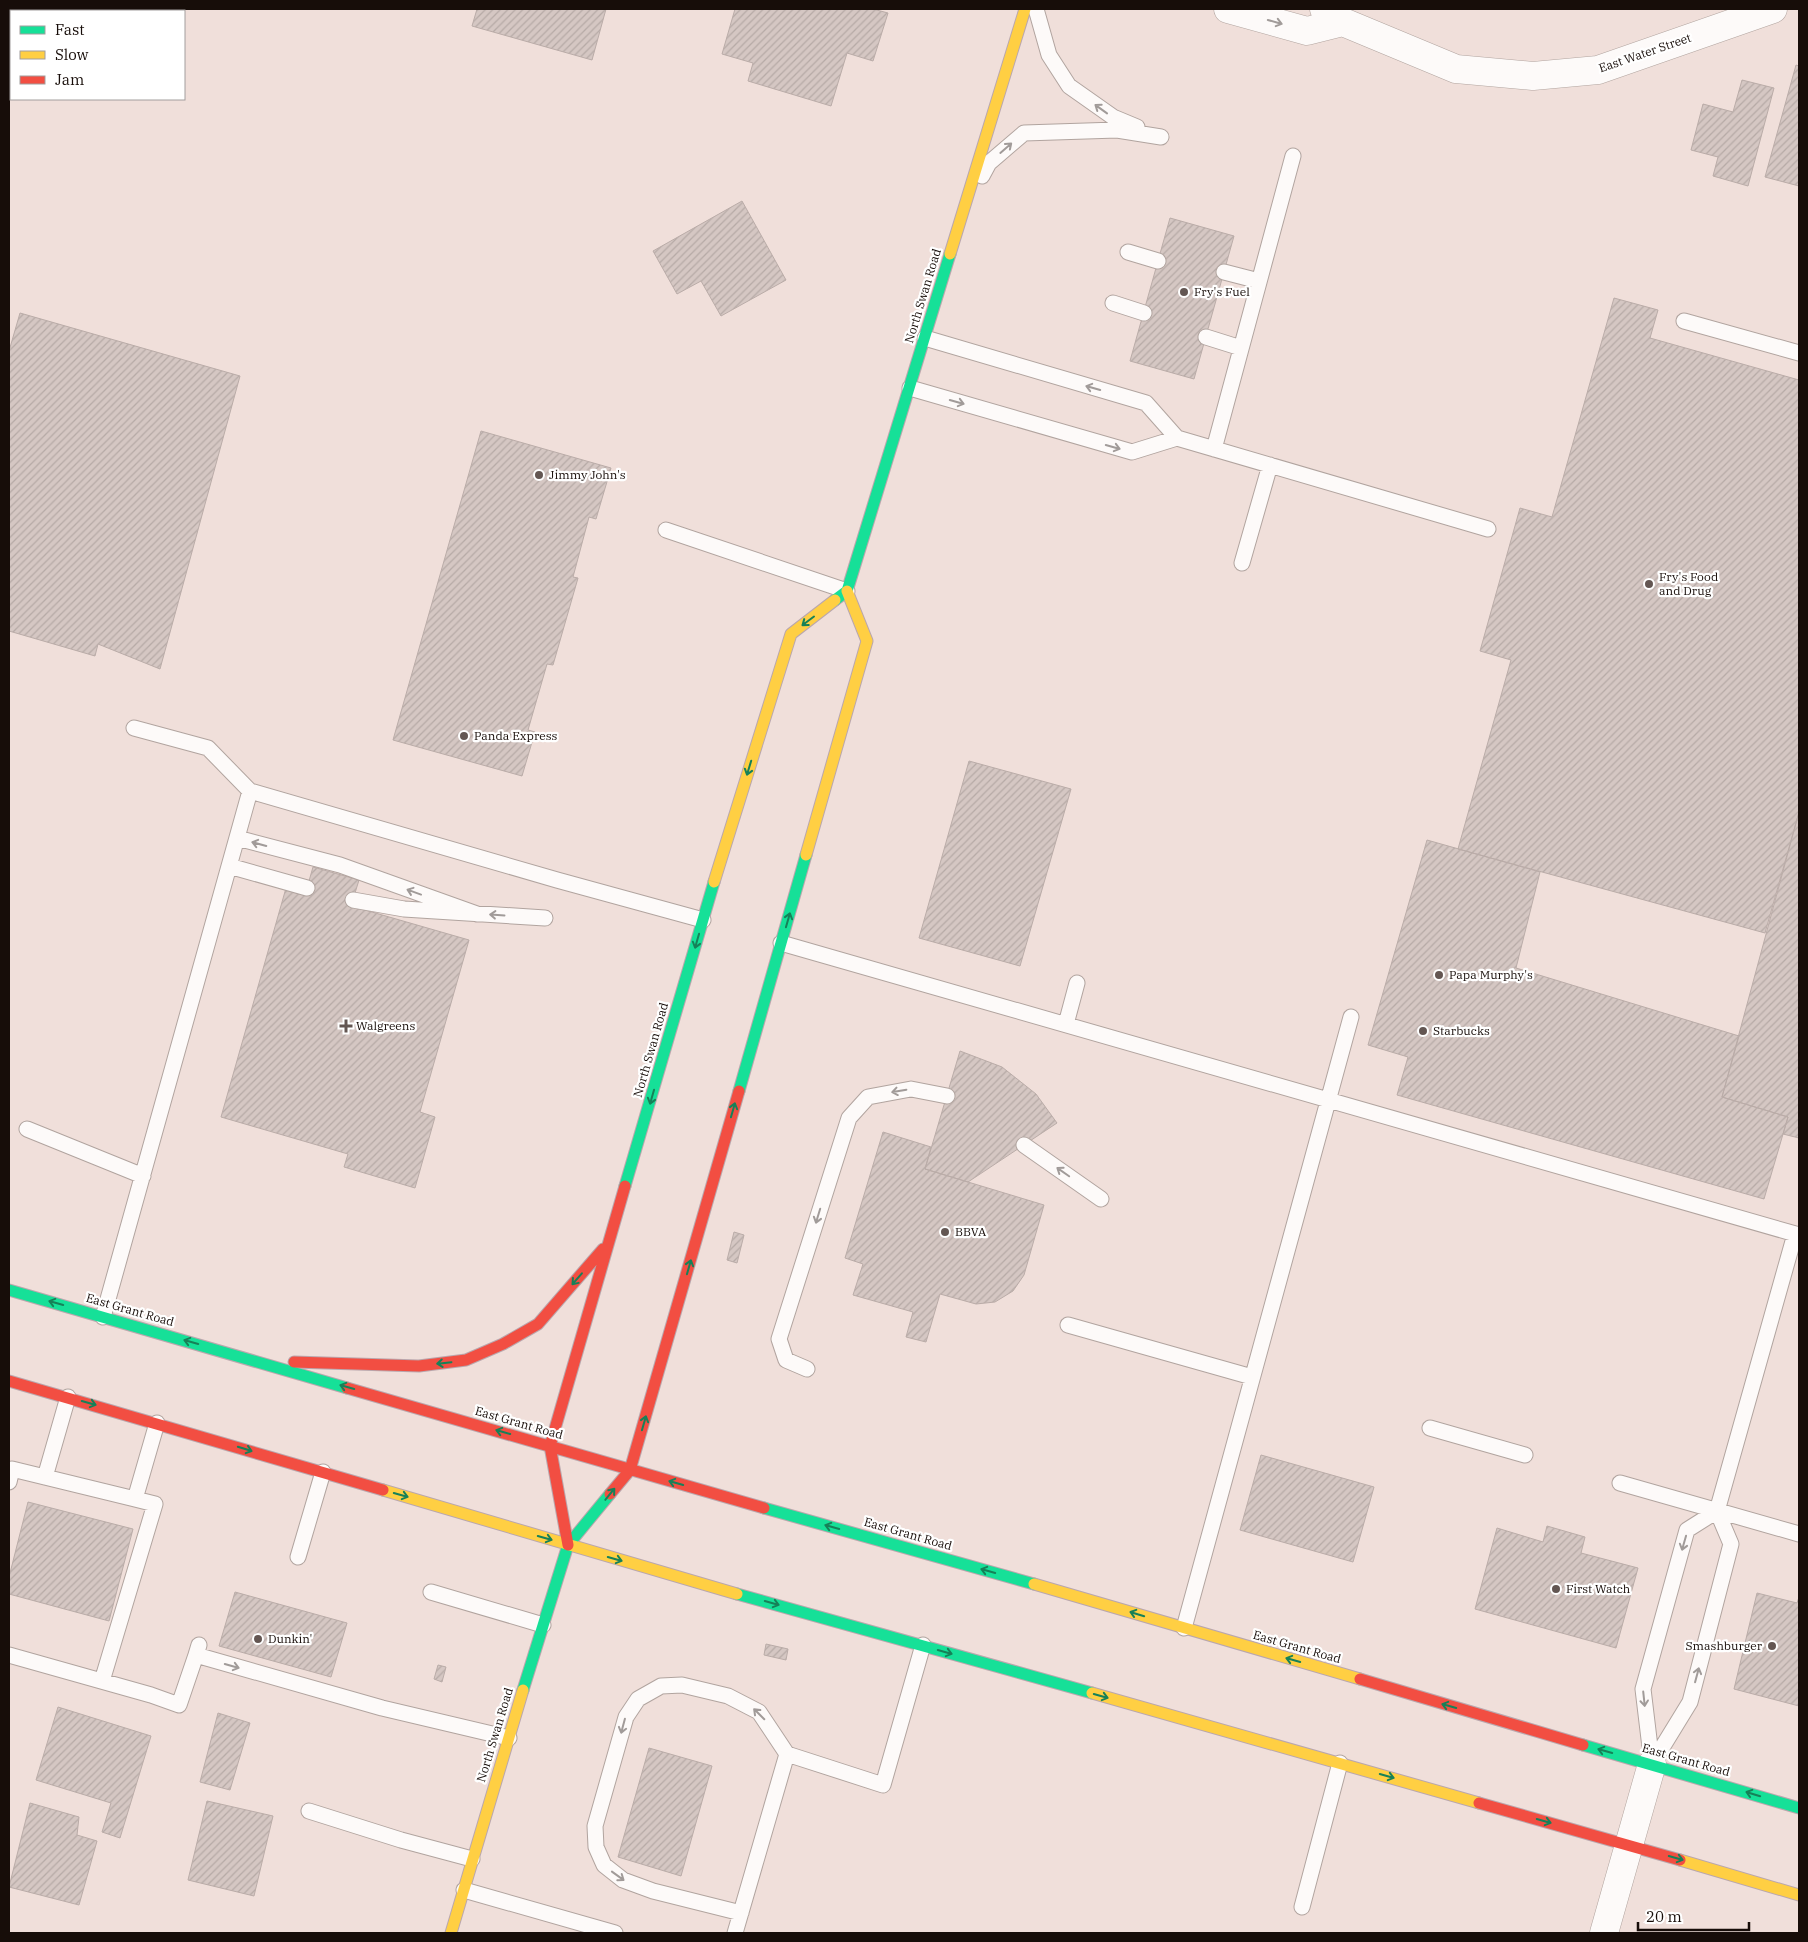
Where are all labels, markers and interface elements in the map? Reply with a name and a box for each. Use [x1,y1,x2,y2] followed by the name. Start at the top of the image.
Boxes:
[10,10,185,100] legend
[1266,18,1282,27] one-way arrow
[55,20,85,39] text: Fast
[1597,30,1693,75] street label: East Water Street
[55,45,89,64] text: Slow
[55,70,84,89] text: Jam
[1094,104,1108,114] one-way arrow
[1000,142,1013,154] one-way arrow
[901,247,944,345] street label: North Swan Road
[1194,284,1250,299] place label: Fry's Fuel
[1178,286,1190,298] marker: Fry's Fuel
[1086,382,1102,392] one-way arrow
[948,398,964,408] one-way arrow
[1105,442,1121,452] one-way arrow
[549,467,626,482] place label: Jimmy John's
[533,469,545,481] marker: Jimmy John's
[1659,569,1718,598] place label: Fry's Food and Drug
[1643,578,1655,590] marker: Fry's Food and Drug
[802,615,815,626] one-way arrow
[474,728,557,743] place label: Panda Express
[458,730,470,742] marker: Panda Express
[744,760,754,776] one-way arrow
[251,839,267,848] one-way arrow
[407,887,422,896] one-way arrow
[489,911,505,920] one-way arrow
[783,913,793,929] one-way arrow
[691,932,701,948] one-way arrow
[1449,967,1533,982] place label: Papa Murphy's
[1433,969,1445,981] marker: Papa Murphy's
[630,1001,671,1099] street label: North Swan Road
[356,1018,415,1033] place label: Walgreens
[340,1020,352,1032] marker: Walgreens
[1433,1023,1490,1038] place label: Starbucks
[1417,1025,1429,1037] marker: Starbucks
[891,1087,907,1097] one-way arrow
[646,1088,656,1104] one-way arrow
[729,1103,739,1119] one-way arrow
[1056,1167,1070,1177] one-way arrow
[813,1207,823,1223] one-way arrow
[955,1224,987,1239] place label: BBVA
[939,1226,951,1238] marker: BBVA
[684,1259,694,1275] one-way arrow
[571,1273,583,1286] one-way arrow
[84,1290,176,1329] street label: East Grant Road
[49,1298,65,1308] one-way arrow
[183,1337,199,1347] one-way arrow
[436,1358,452,1368] one-way arrow
[339,1382,355,1392] one-way arrow
[81,1399,97,1409] one-way arrow
[473,1403,565,1442] street label: East Grant Road
[640,1415,650,1431] one-way arrow
[495,1427,511,1437] one-way arrow
[237,1444,253,1454] one-way arrow
[668,1477,684,1487] one-way arrow
[605,1488,616,1501] one-way arrow
[393,1491,409,1501] one-way arrow
[862,1514,954,1553] street label: East Grant Road
[824,1521,840,1531] one-way arrow
[537,1533,553,1543] one-way arrow
[1678,1534,1688,1550] one-way arrow
[607,1554,623,1564] one-way arrow
[981,1565,997,1575] one-way arrow
[1566,1581,1631,1596] place label: First Watch
[1550,1583,1562,1595] marker: First Watch
[763,1598,779,1608] one-way arrow
[1129,1609,1145,1619] one-way arrow
[1251,1627,1343,1666] street label: East Grant Road
[268,1631,312,1646] place label: Dunkin'
[252,1633,264,1645] marker: Dunkin'
[1685,1638,1763,1653] place label: Smashburger
[1766,1640,1778,1652] marker: Smashburger
[937,1647,953,1657] one-way arrow
[1285,1655,1301,1665] one-way arrow
[224,1661,240,1671] one-way arrow
[1693,1667,1702,1683] one-way arrow
[473,1686,516,1784] street label: North Swan Road
[1639,1691,1649,1707] one-way arrow
[1093,1692,1109,1701] one-way arrow
[1441,1700,1457,1710] one-way arrow
[753,1708,765,1720] one-way arrow
[618,1717,627,1733] one-way arrow
[1640,1740,1732,1779] street label: East Grant Road
[1598,1745,1614,1755] one-way arrow
[1379,1772,1395,1782] one-way arrow
[1745,1789,1761,1799] one-way arrow
[1535,1816,1551,1826] one-way arrow
[1667,1854,1683,1864] one-way arrow
[611,1870,624,1881] one-way arrow
[1638,1900,1749,1932] scale bar
[1646,1907,1682,1926] text: 20 m

